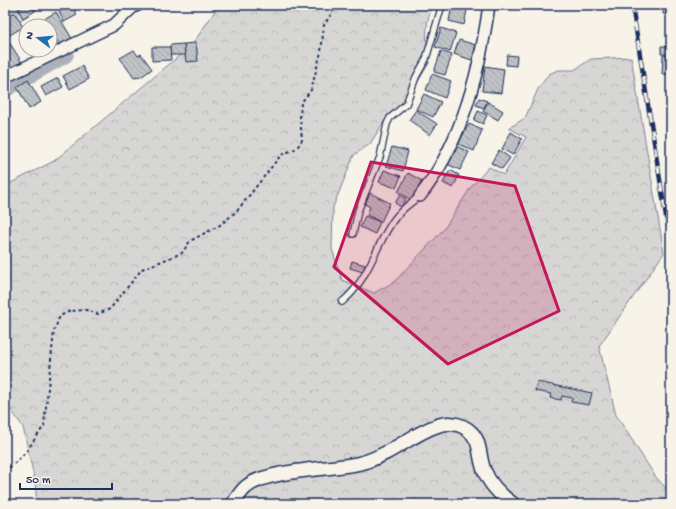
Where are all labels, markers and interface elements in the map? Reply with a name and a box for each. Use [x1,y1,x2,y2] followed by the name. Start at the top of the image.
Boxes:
[18,18,58,58] north arrow
[24,31,37,41] text: N
[20,465,112,491] scale bar
[26,474,51,488] text: 50 m

